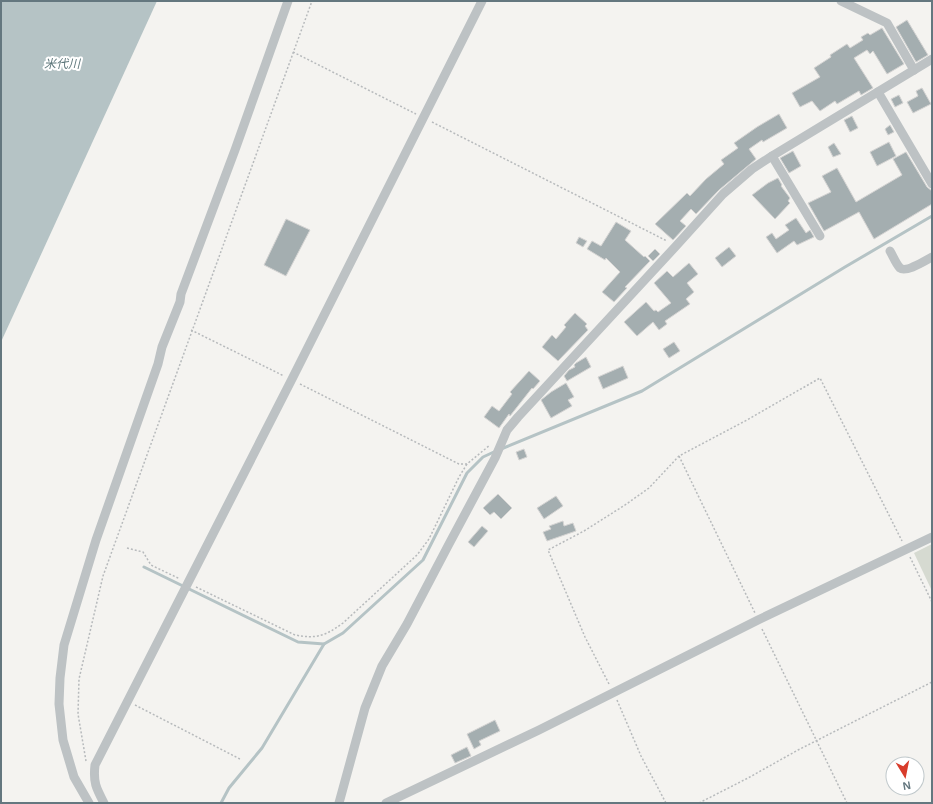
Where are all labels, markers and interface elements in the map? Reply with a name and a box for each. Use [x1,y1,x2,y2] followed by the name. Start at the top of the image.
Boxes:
[44,57,82,71] water label: 米代川
[885,756,925,796] north arrow
[902,779,912,792] text: N

